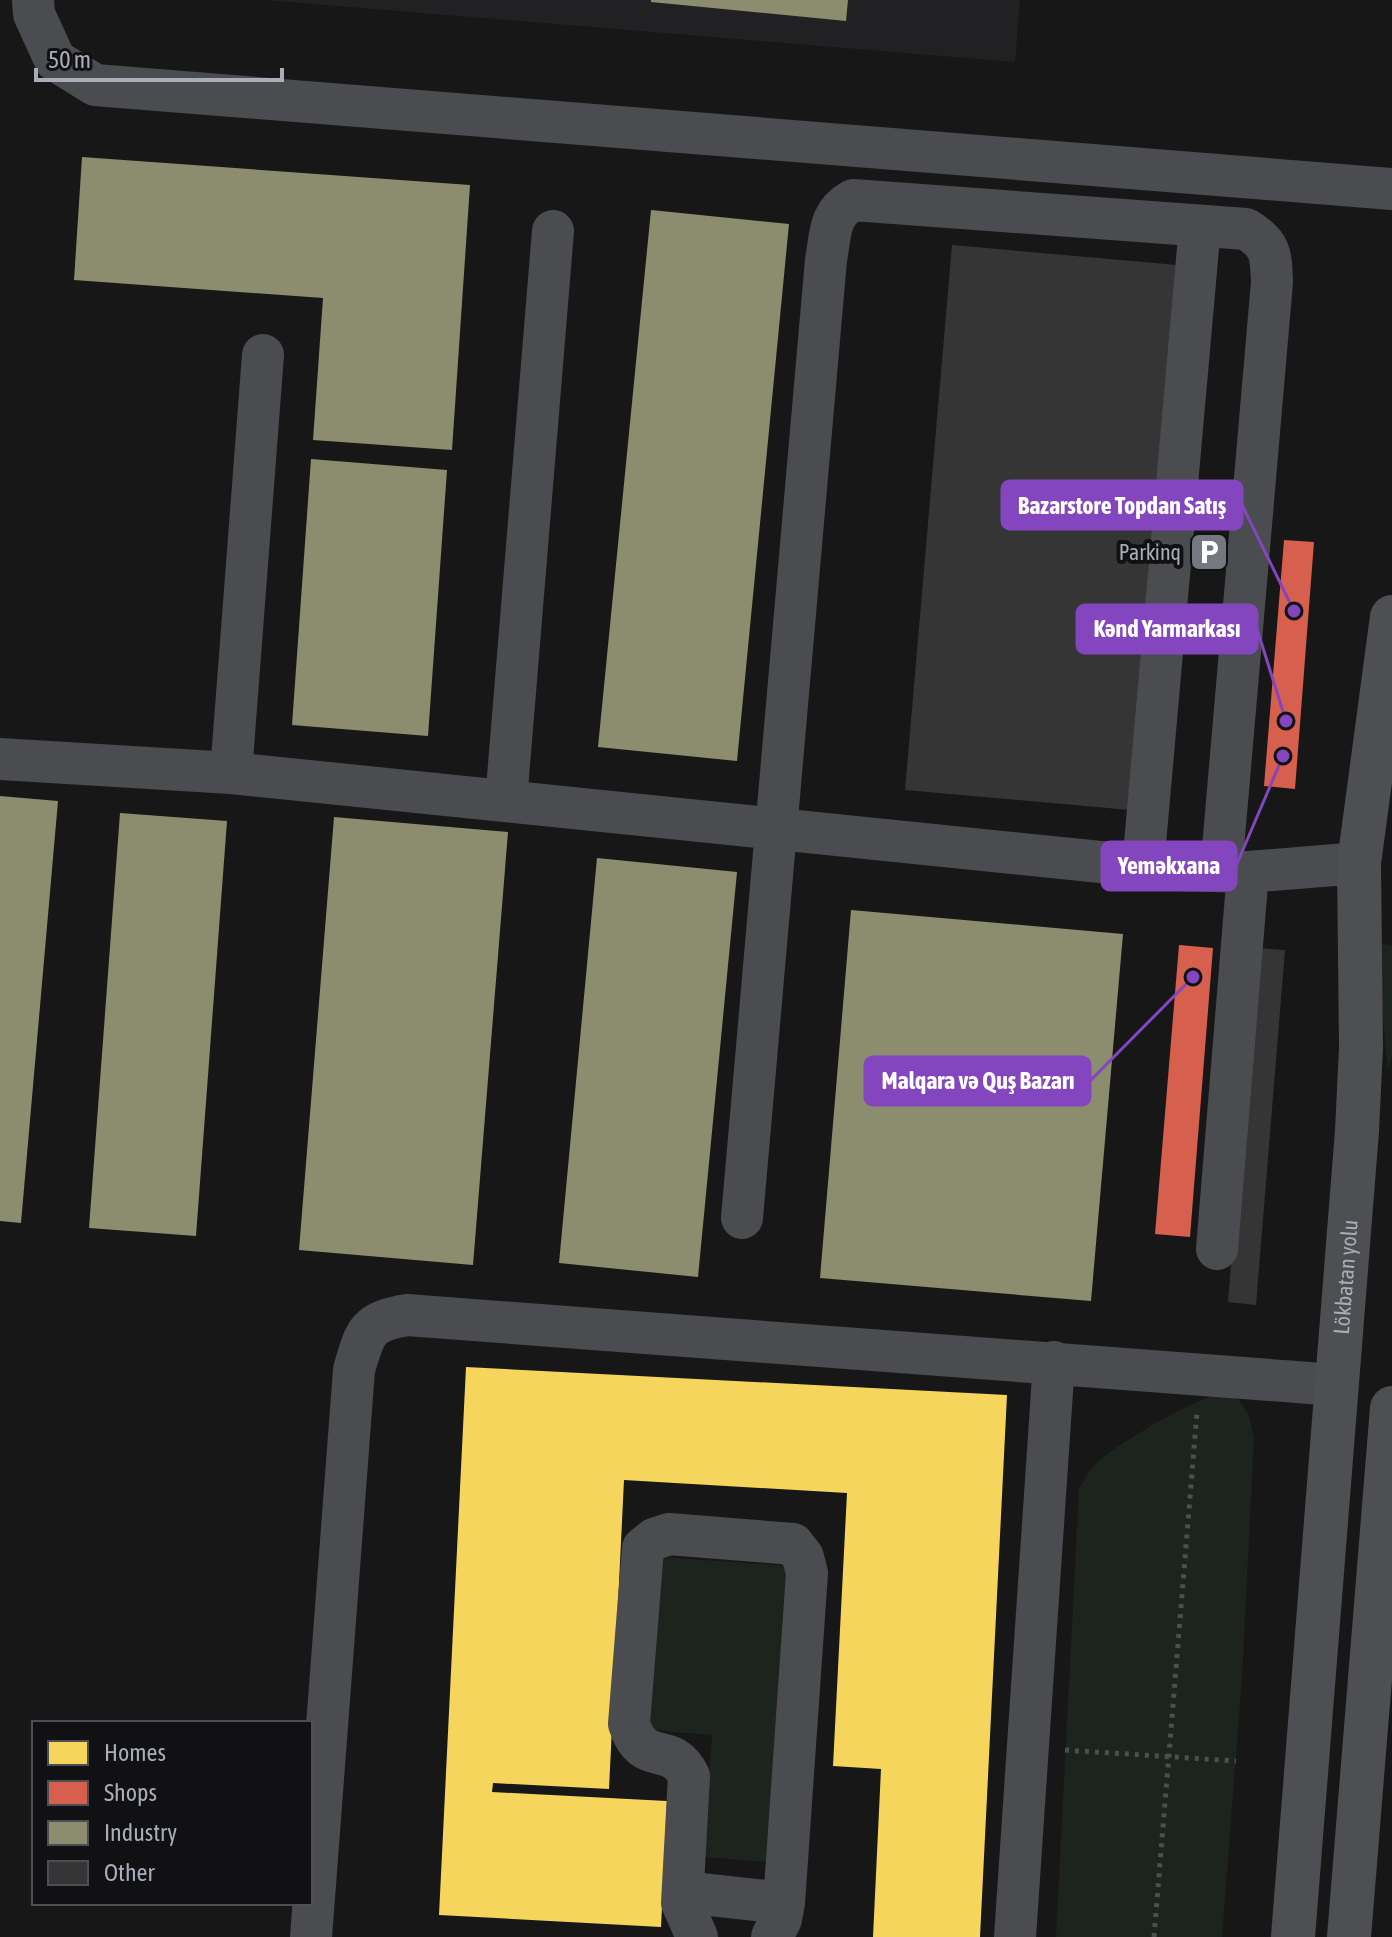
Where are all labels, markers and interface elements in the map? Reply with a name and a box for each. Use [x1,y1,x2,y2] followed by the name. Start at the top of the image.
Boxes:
[36,32,282,82] scale bar
[48,46,91,73] text: 50 m
[1002,481,1242,529] callout: Bazarstore Topdan Satış
[1018,492,1227,519] text: Bazarstore Topdan Satış
[1188,531,1230,573] parking icon: Parkinq
[1119,539,1181,565] place label: Parkinq
[1077,605,1257,653] callout: Kənd Yarmarkası
[1093,615,1241,642] text: Kənd Yarmarkası
[1102,842,1236,890] callout: Yeməkxana
[1117,852,1220,879] text: Yeməkxana
[865,1057,1090,1105] callout: Malqara və Quş Bazarı
[881,1067,1075,1094] text: Malqara və Quş Bazarı
[1328,1219,1363,1336] street label: Lökbatan yolu
[32,1721,312,1905] legend
[104,1739,166,1766] text: Homes
[104,1779,157,1806] text: Shops
[104,1819,177,1846] text: Industry
[104,1859,155,1886] text: Other

